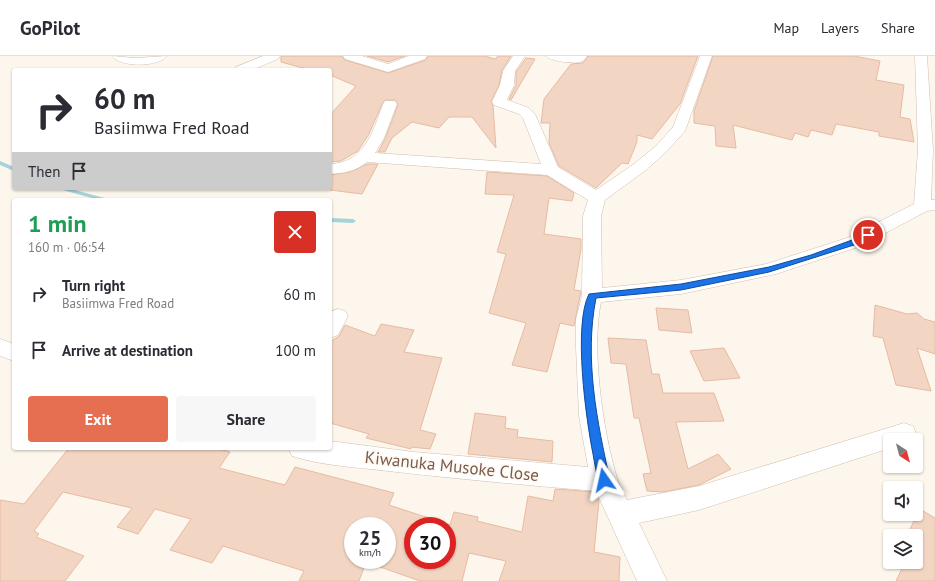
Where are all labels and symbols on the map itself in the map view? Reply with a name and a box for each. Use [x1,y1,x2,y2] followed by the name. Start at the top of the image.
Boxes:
[851,218,885,252] pin
[883,433,923,473] north arrow
[364,446,540,486] street label: Kiwanuka Musoke Close
[583,459,625,501] position arrow
[404,517,456,569] speed limit sign: 30

